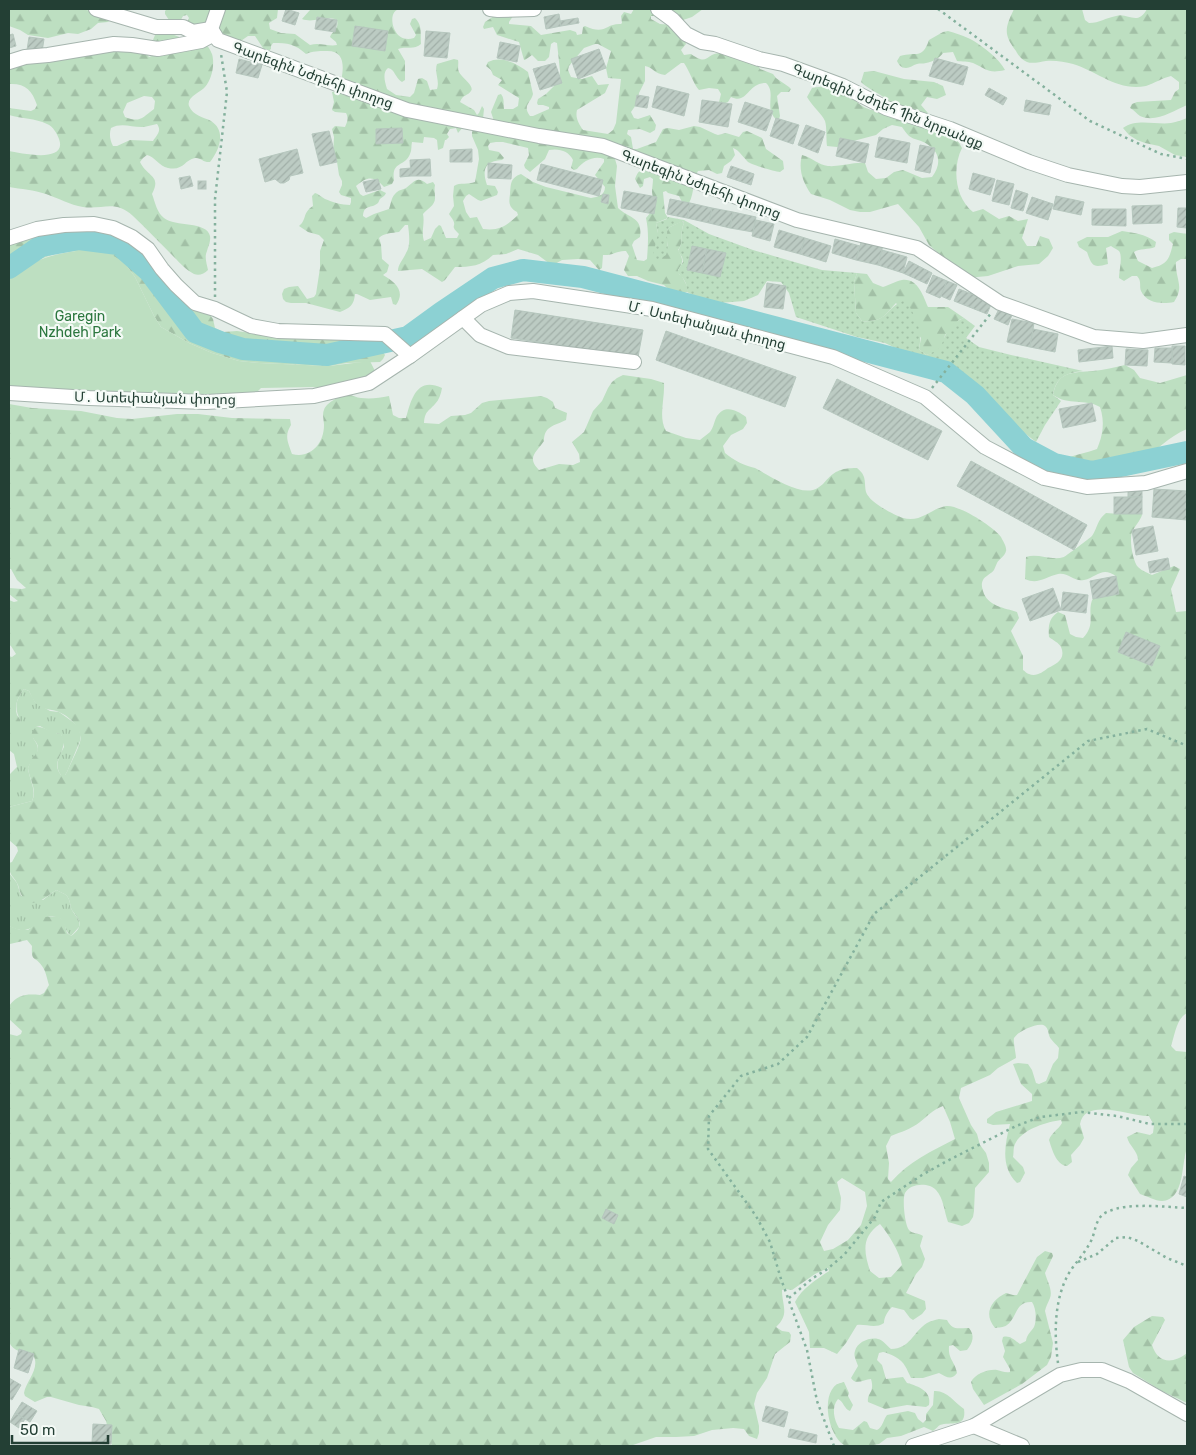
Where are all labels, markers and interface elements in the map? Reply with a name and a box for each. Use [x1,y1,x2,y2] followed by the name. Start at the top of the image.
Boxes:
[230,38,396,112] street label: Գարեգին Նժդեհի փողոց
[790,60,986,153] street label: Գարեգին Նժդեհ 1ին նրբանցք
[619,146,783,223] street label: Գարեգին Նժդեհի փողոց
[626,298,788,353] street label: Մ․ Ստեփանյան փողոց
[39,308,122,341] park label: Garegin Nzhdeh Park
[74,389,236,408] street label: Մ․ Ստեփանյան փողոց
[12,1412,109,1444] scale bar
[20,1421,55,1439] text: 50 m

